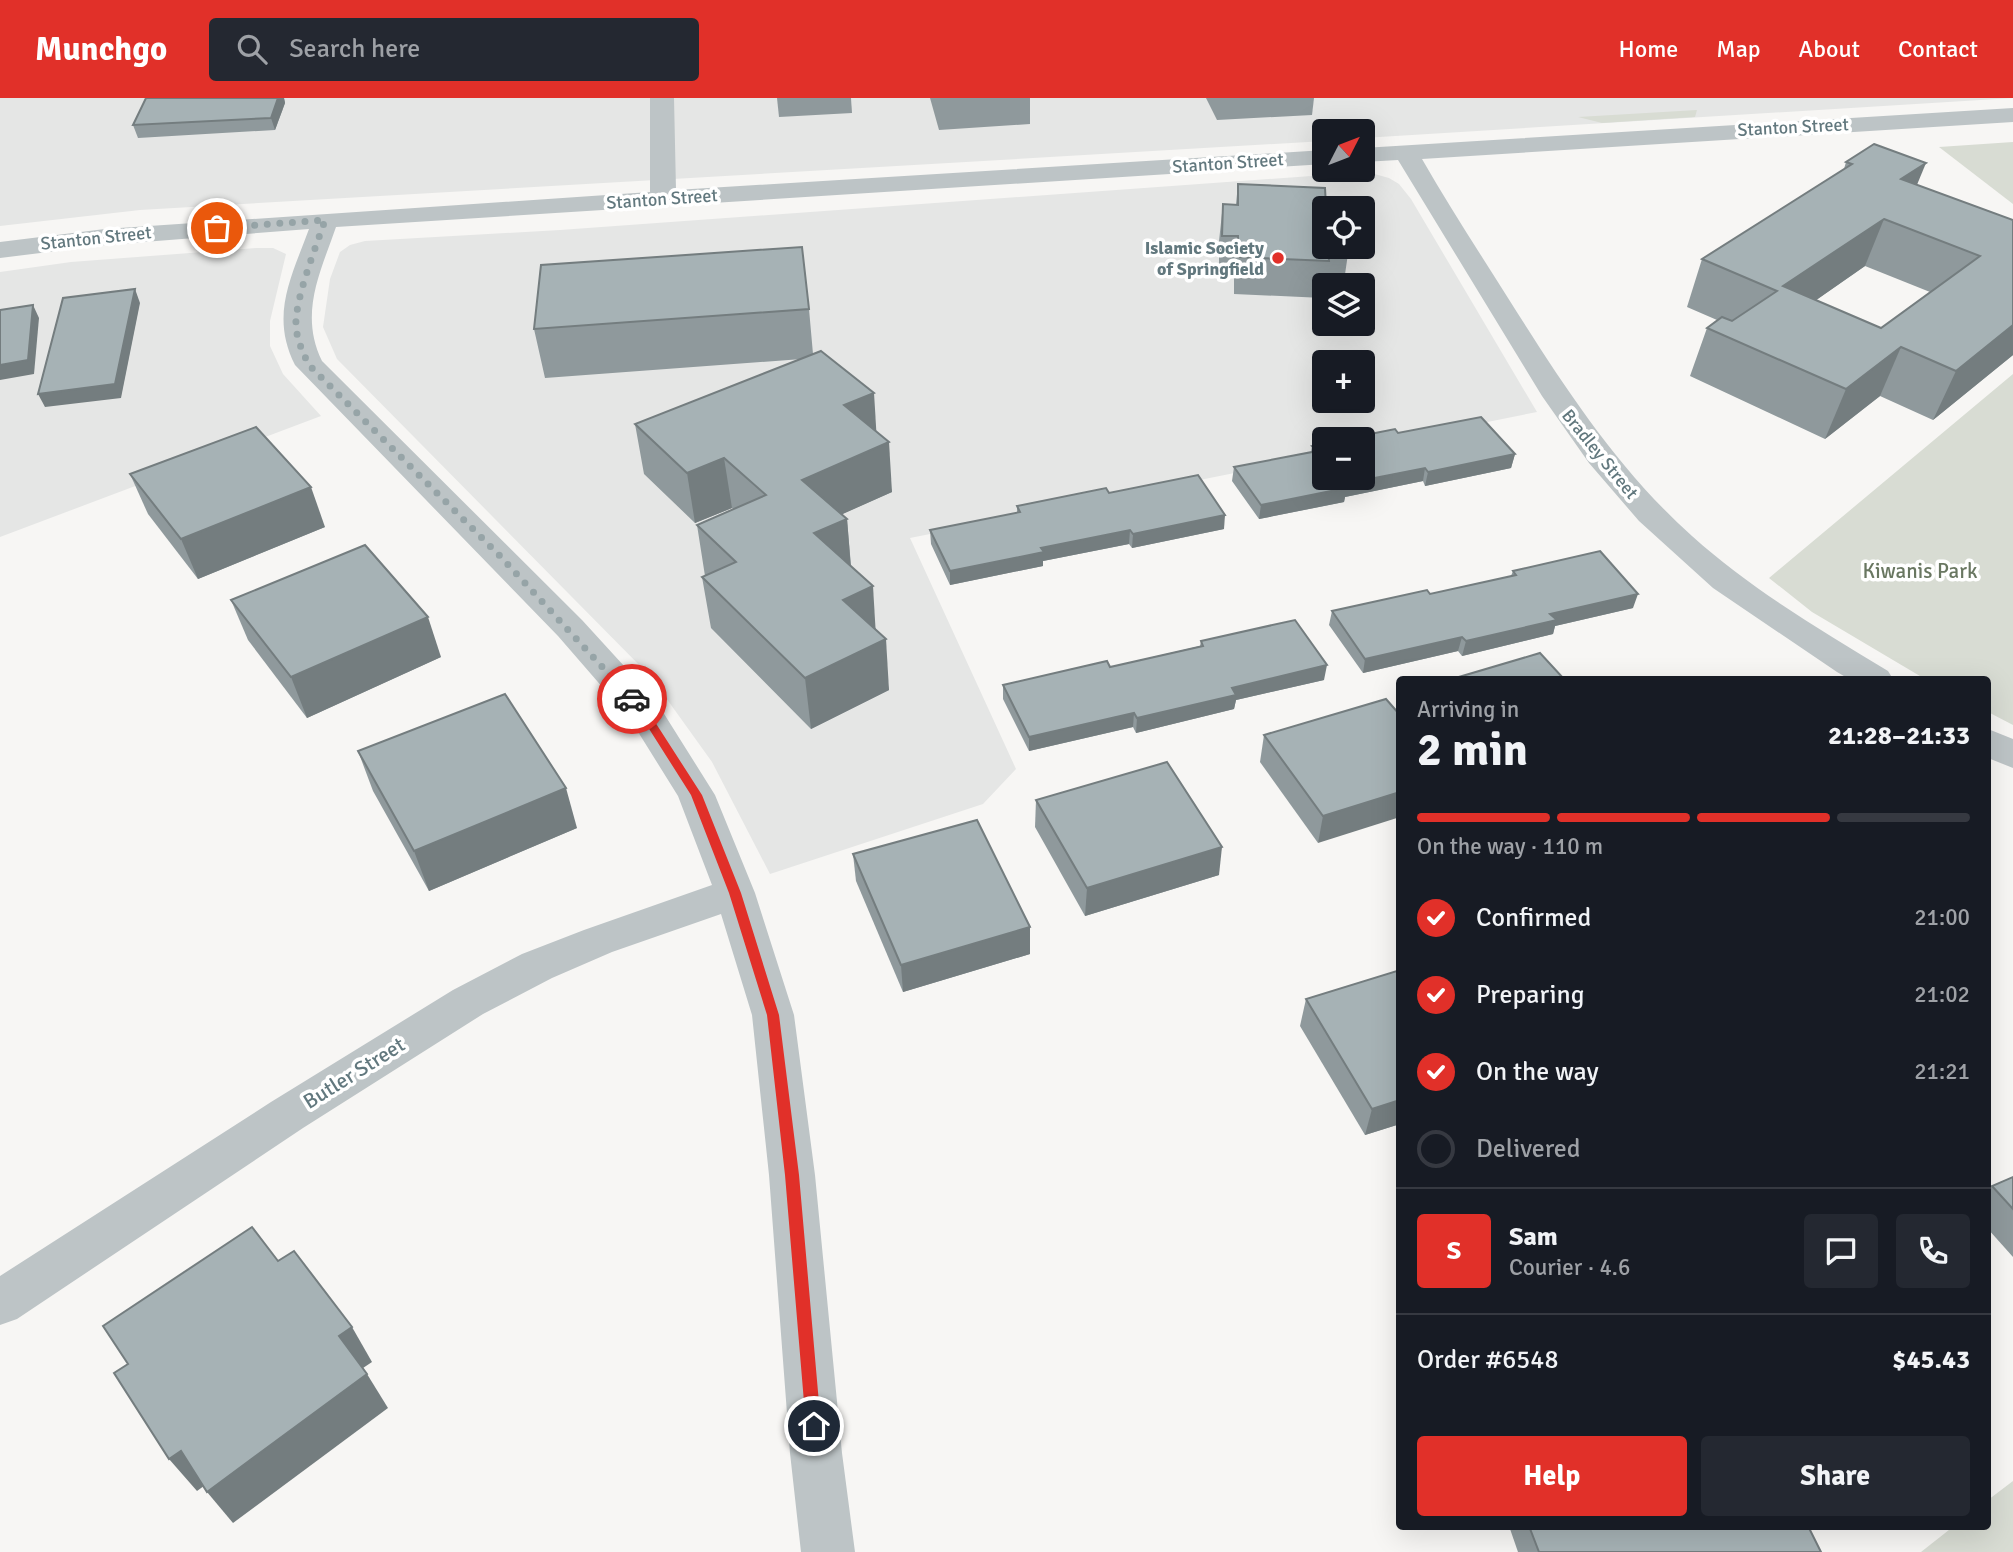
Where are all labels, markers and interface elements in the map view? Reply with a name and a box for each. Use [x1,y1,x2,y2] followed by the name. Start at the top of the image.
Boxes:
[209,18,699,81] search box
[35,29,167,70] text: Munchgo
[233,30,271,68] icon: search
[289,33,420,65] text: Search here
[1618,34,1678,64] text: Home
[1716,34,1761,64] text: Map
[1799,34,1860,64] text: About
[1898,34,1978,64] text: Contact
[1737,113,1849,141] street label: Stanton Street
[1312,119,1376,182] north arrow
[1312,119,1375,490] map controls
[1172,148,1284,178] street label: Stanton Street
[606,184,718,214] street label: Stanton Street
[1312,196,1375,259] button: locate
[187,198,247,258] pin
[198,209,236,247] icon: bag
[39,221,153,255] street label: Stanton Street
[1145,237,1264,280] place label: Islamic Society of Springfield
[1270,250,1286,266] marker: Islamic Society of Springfield
[1312,273,1375,336] button: layers
[1312,350,1375,413] button: +
[1557,405,1643,503] street label: Bradley Street
[1312,427,1375,490] button: −
[1863,558,1978,584] park label: Kiwanis Park
[597,664,667,734] courier
[613,680,651,718] icon: car
[1417,695,1519,724] text: Arriving in
[1828,720,1970,752] text: 21:28–21:33
[1417,722,1528,778] text: 2 min
[1417,832,1603,861] text: On the way · 110 m
[1417,899,1455,937] icon: check
[1476,902,1591,934] text: Confirmed
[1914,903,1970,932] text: 21:00
[1417,976,1455,1014] icon: check
[1476,979,1584,1011] text: Preparing
[1914,980,1970,1009] text: 21:02
[298,1031,410,1115] street label: Butler Street
[1417,1053,1455,1091] icon: check
[1476,1056,1599,1088] text: On the way
[1914,1057,1970,1086] text: 21:21
[1476,1133,1581,1165] text: Delivered
[1804,1214,1878,1288] button: chat
[1896,1214,1970,1288] button: phone
[1509,1221,1558,1253] text: Sam
[1447,1235,1461,1267] text: S
[1509,1253,1630,1282] text: Courier · 4.6
[1417,1344,1558,1376] text: Order #6548
[1892,1344,1970,1376] text: $45.43
[784,1396,844,1456] pin
[795,1407,833,1445] icon: home
[1417,1436,1687,1516] button: Help
[1701,1436,1970,1516] button: Share

